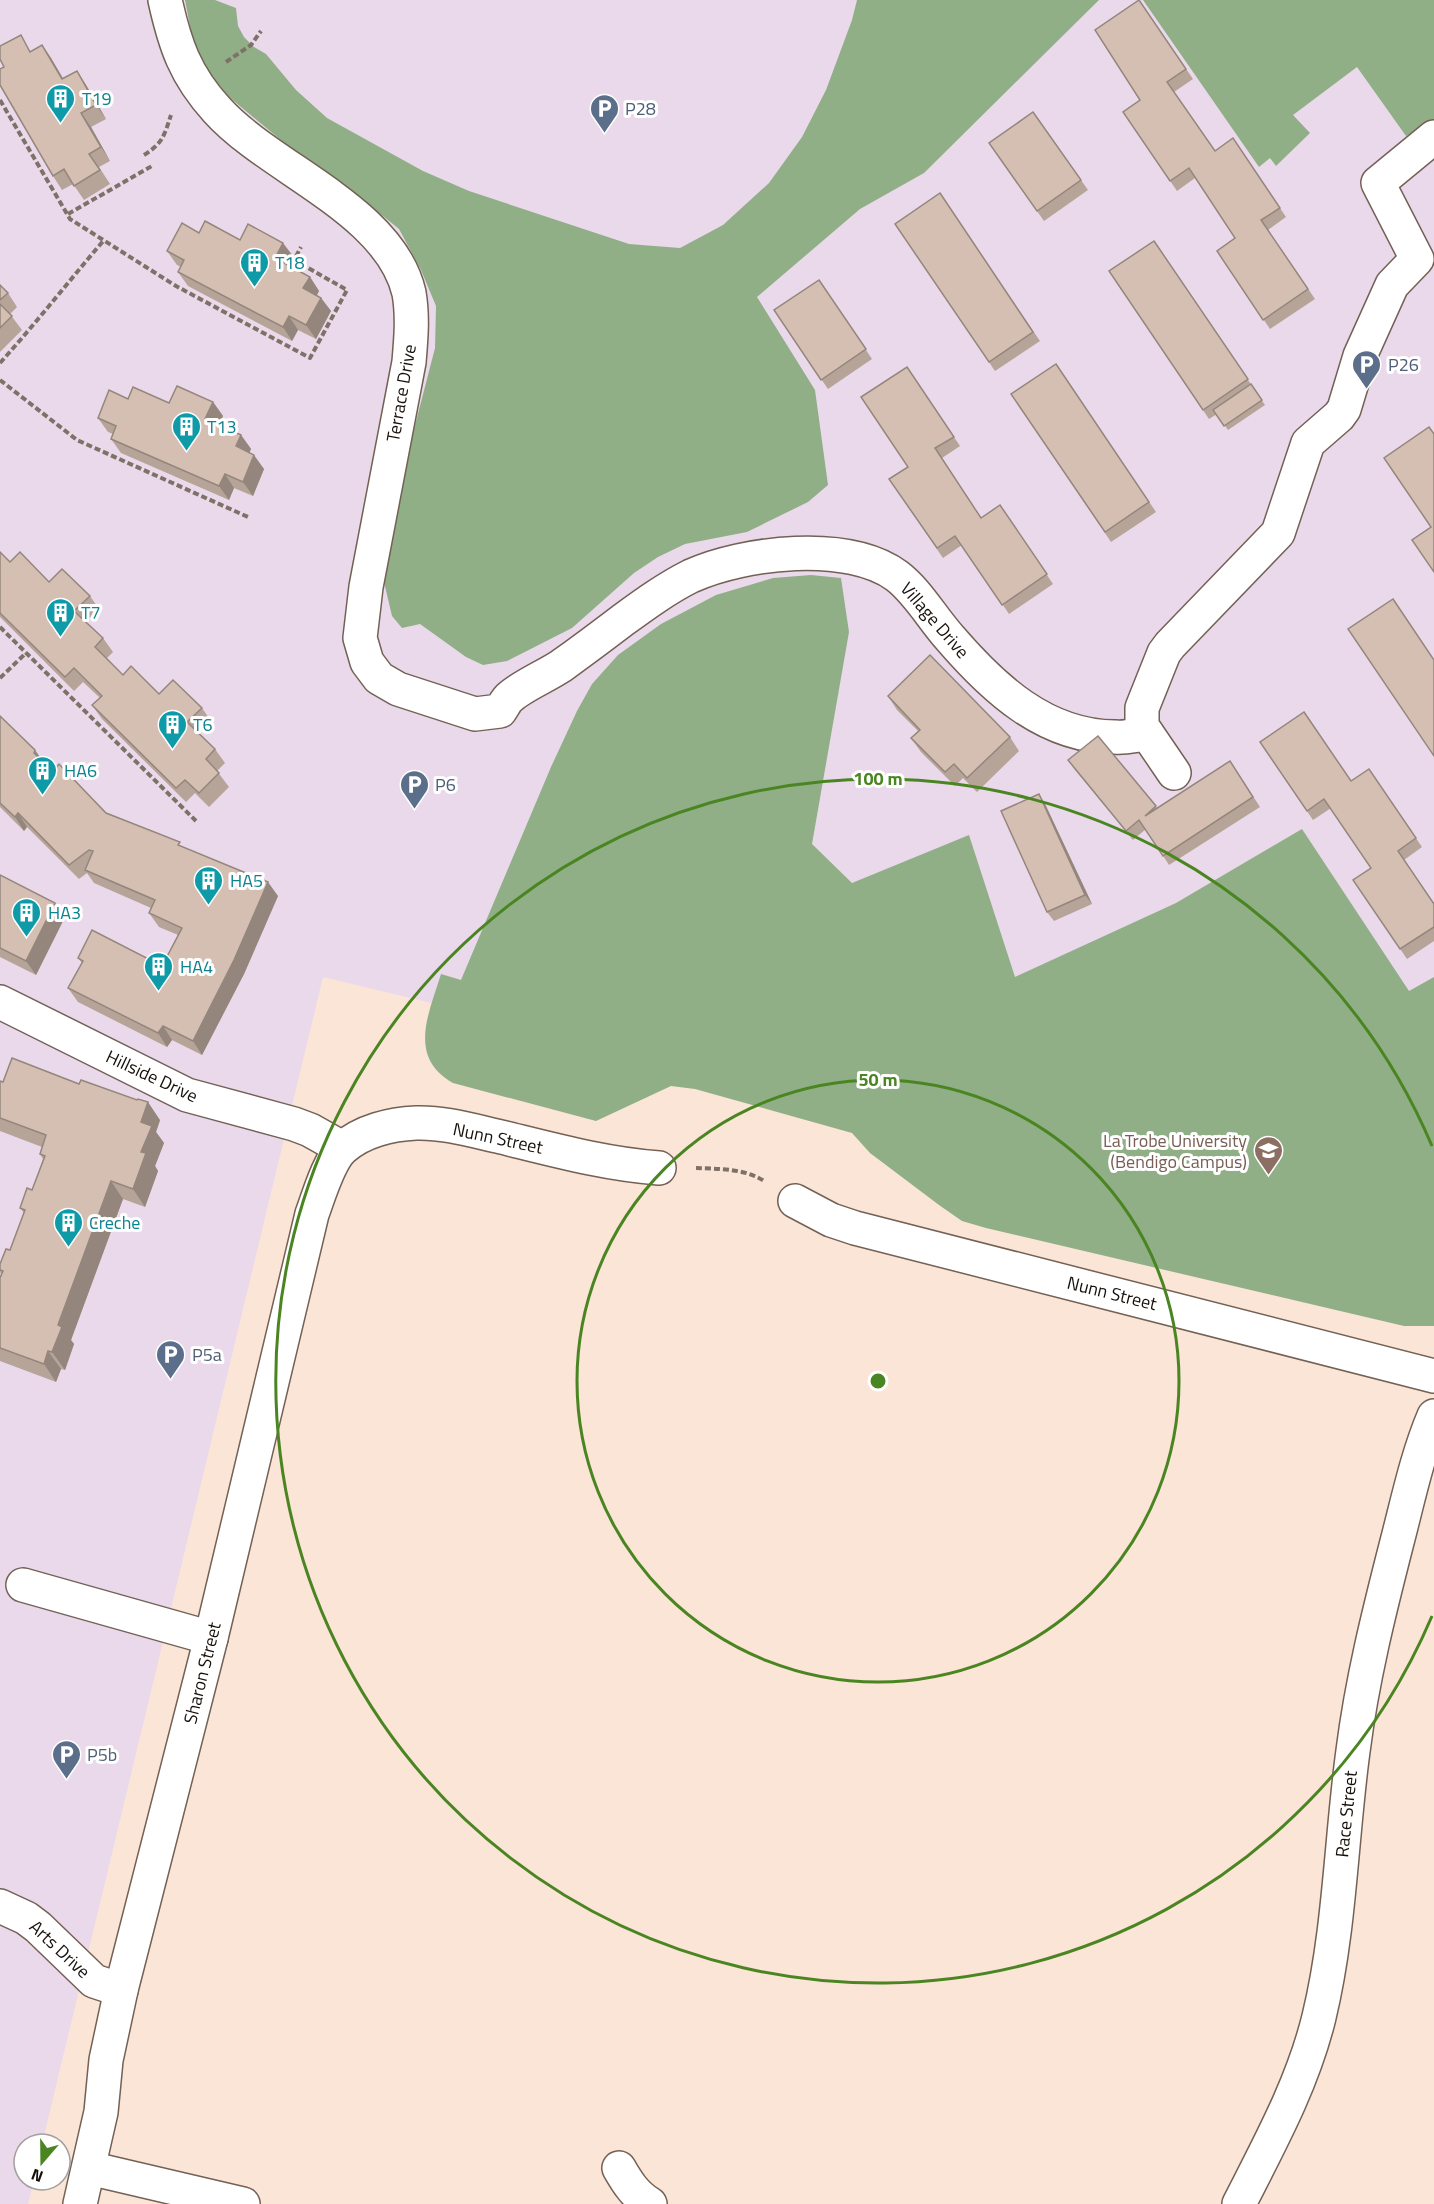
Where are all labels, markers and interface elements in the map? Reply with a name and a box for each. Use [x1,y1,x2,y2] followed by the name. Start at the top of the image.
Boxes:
[45,82,77,124] building icon: T19
[82,85,112,112] place label: T19
[588,92,620,134] parking icon: P28
[625,95,656,122] place label: P28
[238,246,270,288] building icon: T18
[275,249,305,276] place label: T18
[379,342,423,444] street label: Terrace Drive
[1351,348,1383,390] parking icon: P26
[1388,351,1419,378] place label: P26
[170,410,202,452] building icon: T13
[207,413,237,440] place label: T13
[894,576,976,664] street label: Village Drive
[44,596,76,638] building icon: T7
[81,599,101,626] place label: T7
[156,708,188,750] building icon: T6
[193,711,213,738] place label: T6
[27,754,59,796] building icon: HA6
[64,757,97,784] place label: HA6
[853,765,903,792] text: 100 m
[398,768,430,810] parking icon: P6
[435,771,456,798] place label: P6
[193,864,225,906] building icon: HA5
[230,867,263,894] place label: HA5
[11,896,43,938] building icon: HA3
[48,899,81,926] place label: HA3
[143,950,175,992] building icon: HA4
[180,953,213,980] place label: HA4
[102,1043,202,1109] street label: Hillside Drive
[858,1066,898,1093] text: 50 m
[450,1115,546,1161] street label: Nunn Street
[1103,1127,1247,1175] place label: La Trobe University (Bendigo Campus)
[1252,1134,1284,1176] school or university icon: La Trobe University (Bendigo Campus)
[52,1206,84,1248] building icon: Creche
[89,1209,140,1236] place label: Creche
[1064,1269,1160,1317] street label: Nunn Street
[155,1338,187,1380] parking icon: P5a
[192,1341,222,1368] place label: P5a
[868,1371,888,1391] centre of rings
[176,1619,228,1727] street label: Sharon Street
[50,1738,82,1780] parking icon: P5b
[87,1741,117,1768] place label: P5b
[1328,1769,1364,1859] street label: Race Street
[23,1914,97,1984] street label: Arts Drive
[12,2132,72,2192] north arrow
[28,2163,46,2189] text: N

